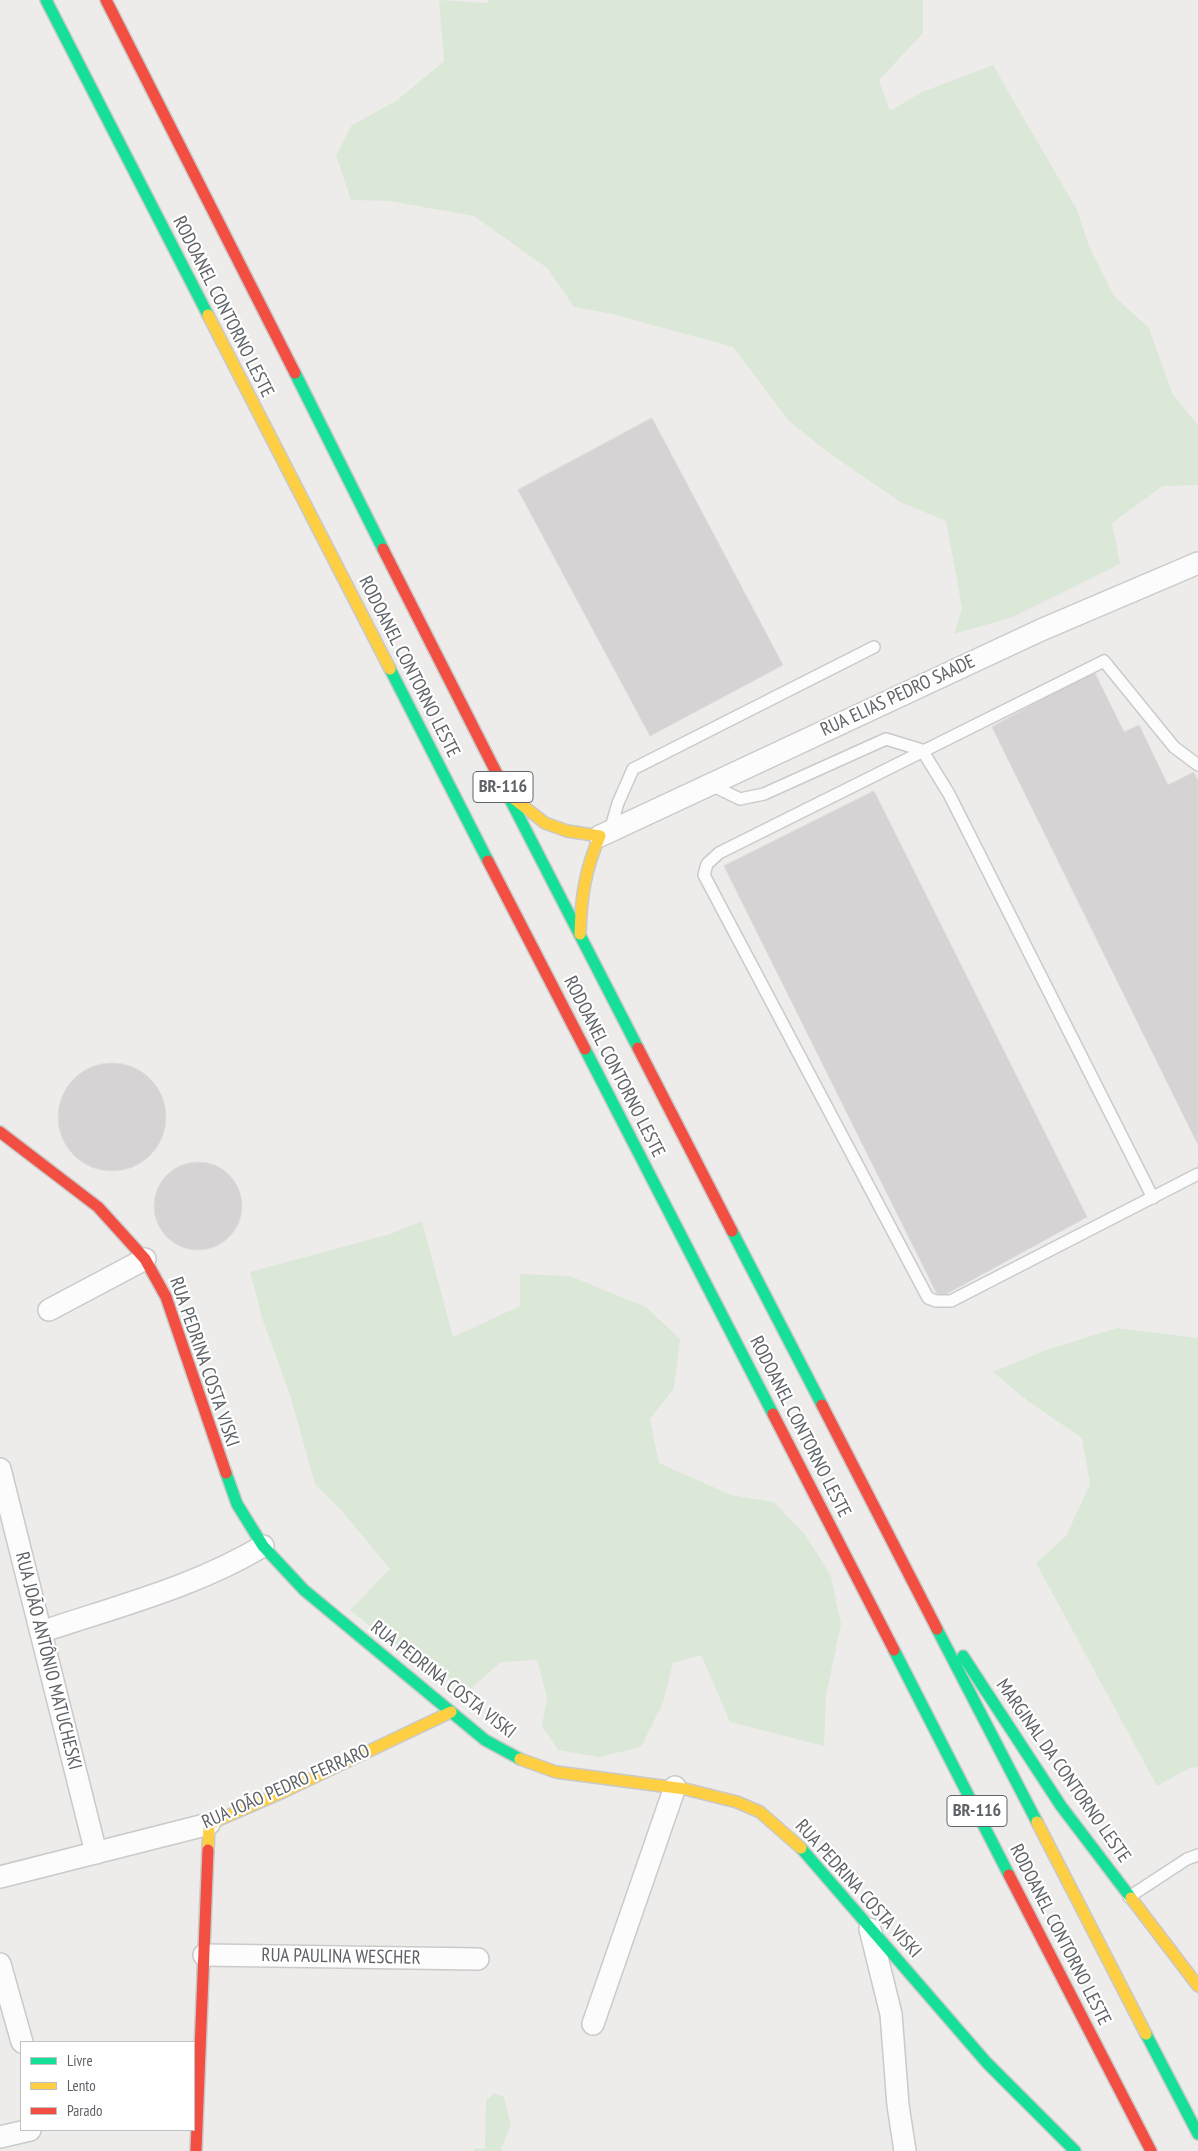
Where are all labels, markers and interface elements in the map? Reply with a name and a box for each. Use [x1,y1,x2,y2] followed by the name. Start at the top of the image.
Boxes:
[167,213,279,401] street label: RODOANEL CONTORNO LESTE
[353,573,465,761] street label: RODOANEL CONTORNO LESTE
[817,650,979,742] street label: RUA ELIAS PEDRO SAADE
[473,772,533,802] road number: BR-116
[558,973,670,1161] street label: RODOANEL CONTORNO LESTE
[164,1274,244,1450] street label: RUA PEDRINA COSTA VISKI
[744,1333,856,1521] street label: RODOANEL CONTORNO LESTE
[10,1550,86,1772] street label: RUA JOÃO ANTÔNIO MATUCHESKI
[366,1616,520,1744] street label: RUA PEDRINA COSTA VISKI
[991,1675,1135,1867] street label: MARGINAL DA CONTORNO LESTE
[199,1740,373,1834] street label: RUA JOÃO PEDRO FERRARO
[947,1795,1007,1826] road number: BR-116
[790,1815,926,1963] street label: RUA PEDRINA COSTA VISKI
[1004,1841,1116,2029] street label: RODOANEL CONTORNO LESTE
[261,1944,421,1970] street label: RUA PAULINA WESCHER
[20,2041,195,2131] legend
[67,2051,93,2070] text: Livre
[67,2076,96,2095] text: Lento
[67,2101,102,2120] text: Parado

